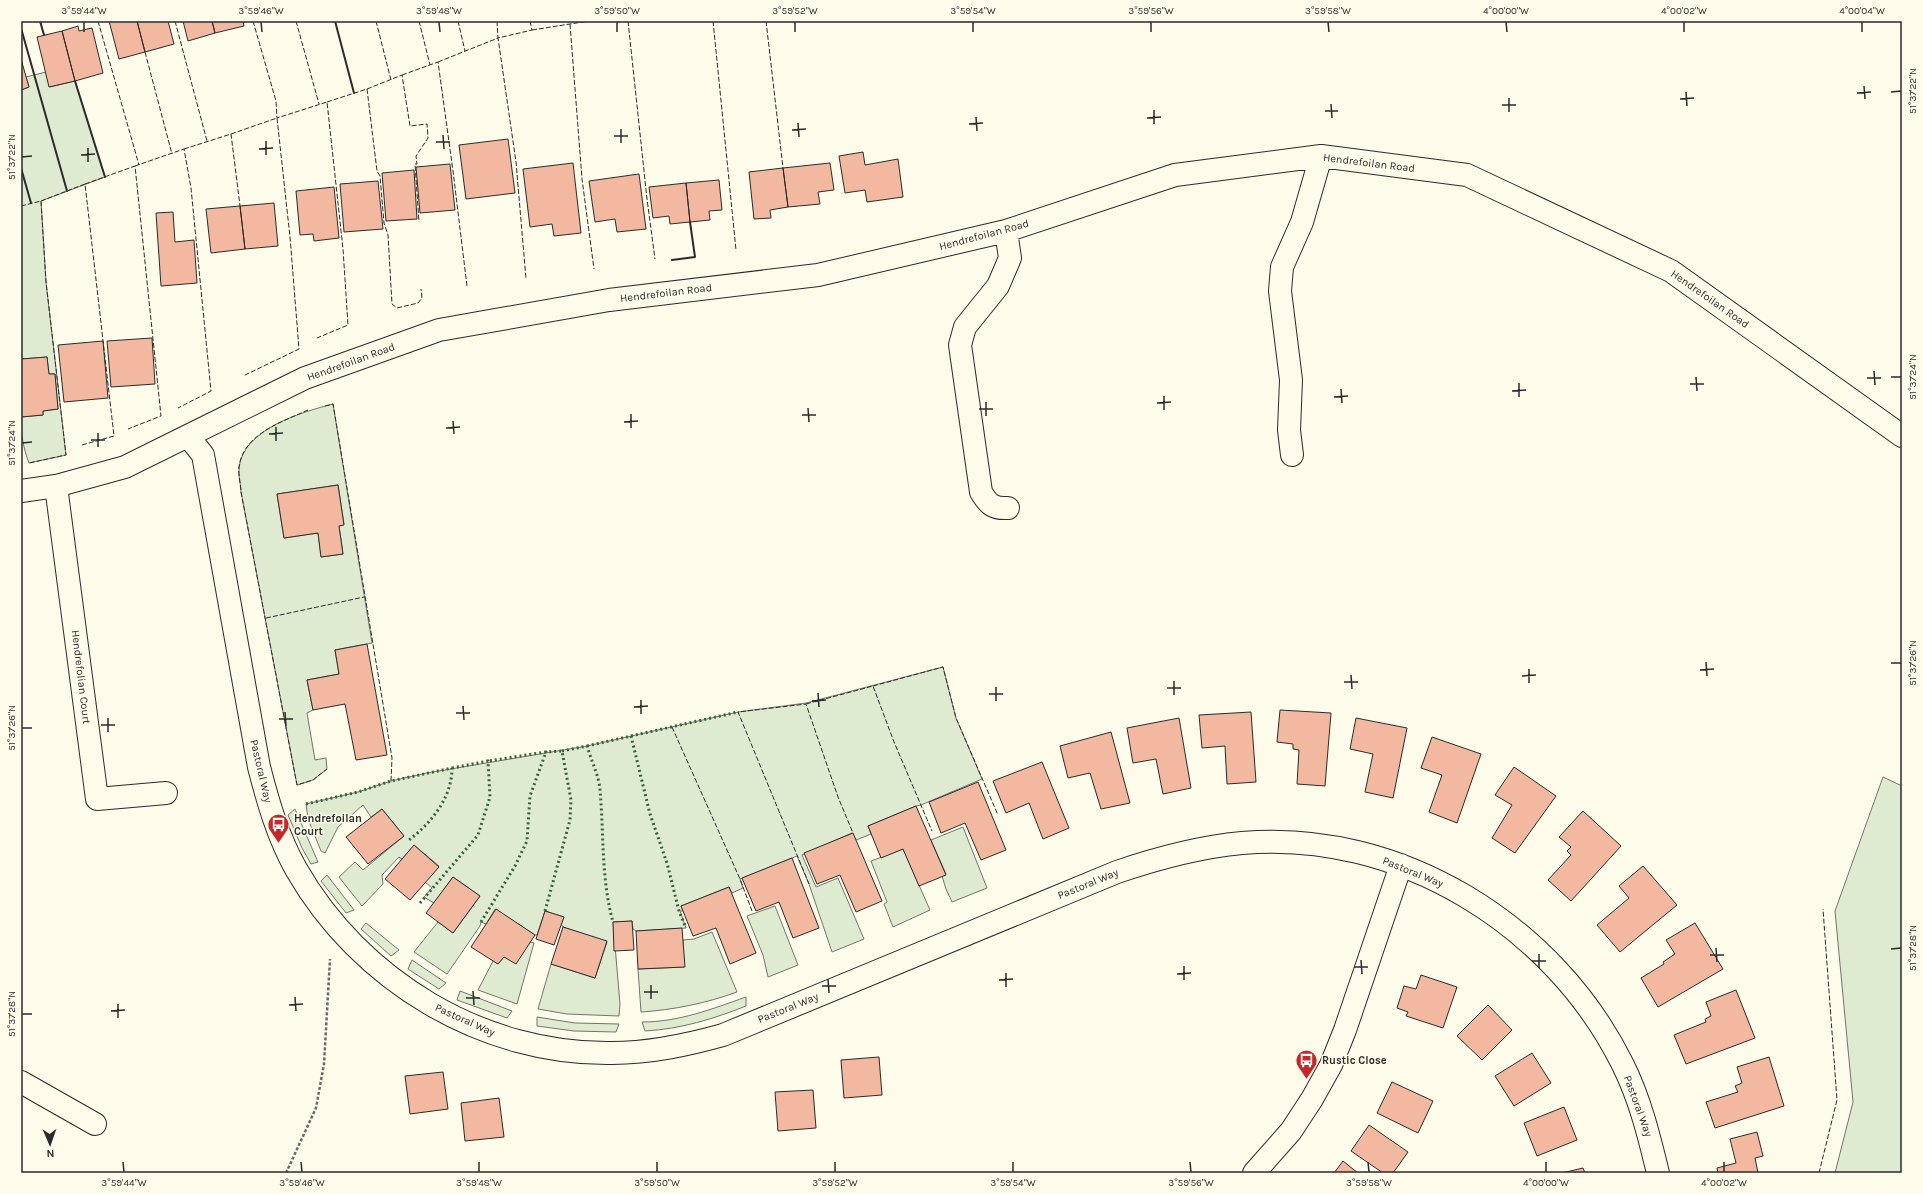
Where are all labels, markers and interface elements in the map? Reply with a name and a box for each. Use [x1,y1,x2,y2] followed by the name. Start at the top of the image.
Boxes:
[61,5,107,17] text: 3°59'44"W
[238,5,284,17] text: 3°59'46"W
[416,5,462,17] text: 3°59'48"W
[594,5,640,17] text: 3°59'50"W
[772,5,818,17] text: 3°59'52"W
[950,5,996,17] text: 3°59'54"W
[1128,5,1174,17] text: 3°59'56"W
[1305,5,1351,17] text: 3°59'58"W
[1483,5,1529,17] text: 4°00'00"W
[1661,5,1707,17] text: 4°00'02"W
[1839,5,1885,17] text: 4°00'04"W
[1907,68,1919,114] text: 51°37'22"N
[6,134,18,180] text: 51°37'22"N
[1322,151,1416,175] street label: Hendrefoilan Road
[938,217,1030,253] street label: Hendrefoilan Road
[1668,267,1752,331] street label: Hendrefoilan Road
[619,281,713,305] street label: Hendrefoilan Road
[305,340,397,384] street label: Hendrefoilan Road
[1907,354,1919,400] text: 51°37'24"N
[6,420,18,466] text: 51°37'24"N
[69,629,93,725] street label: Hendrefolian Court
[1907,640,1919,686] text: 51°37'26"N
[6,705,18,751] text: 51°37'26"N
[247,738,275,804] street label: Pastoral Way
[265,811,291,844] bus stop icon: Hendrefoilan Court
[294,812,362,838] place label: Hendrefoilan Court
[1381,854,1445,890] street label: Pastoral Way
[1056,866,1120,902] street label: Pastoral Way
[1907,925,1919,971] text: 51°37'28"N
[756,990,820,1026] street label: Pastoral Way
[6,991,18,1037] text: 51°37'28"N
[433,1001,497,1039] street label: Pastoral Way
[1294,1047,1320,1080] bus stop icon: Rustic Close
[1322,1054,1387,1067] place label: Rustic Close
[1621,1073,1655,1139] street label: Pastoral Way
[30,1124,70,1164] north arrow
[46,1147,55,1160] text: N
[101,1177,147,1189] text: 3°59'44"W
[279,1177,325,1189] text: 3°59'46"W
[456,1177,502,1189] text: 3°59'48"W
[634,1177,680,1189] text: 3°59'50"W
[812,1177,858,1189] text: 3°59'52"W
[990,1177,1036,1189] text: 3°59'54"W
[1168,1177,1214,1189] text: 3°59'56"W
[1346,1177,1392,1189] text: 3°59'58"W
[1523,1177,1569,1189] text: 4°00'00"W
[1701,1177,1747,1189] text: 4°00'02"W

